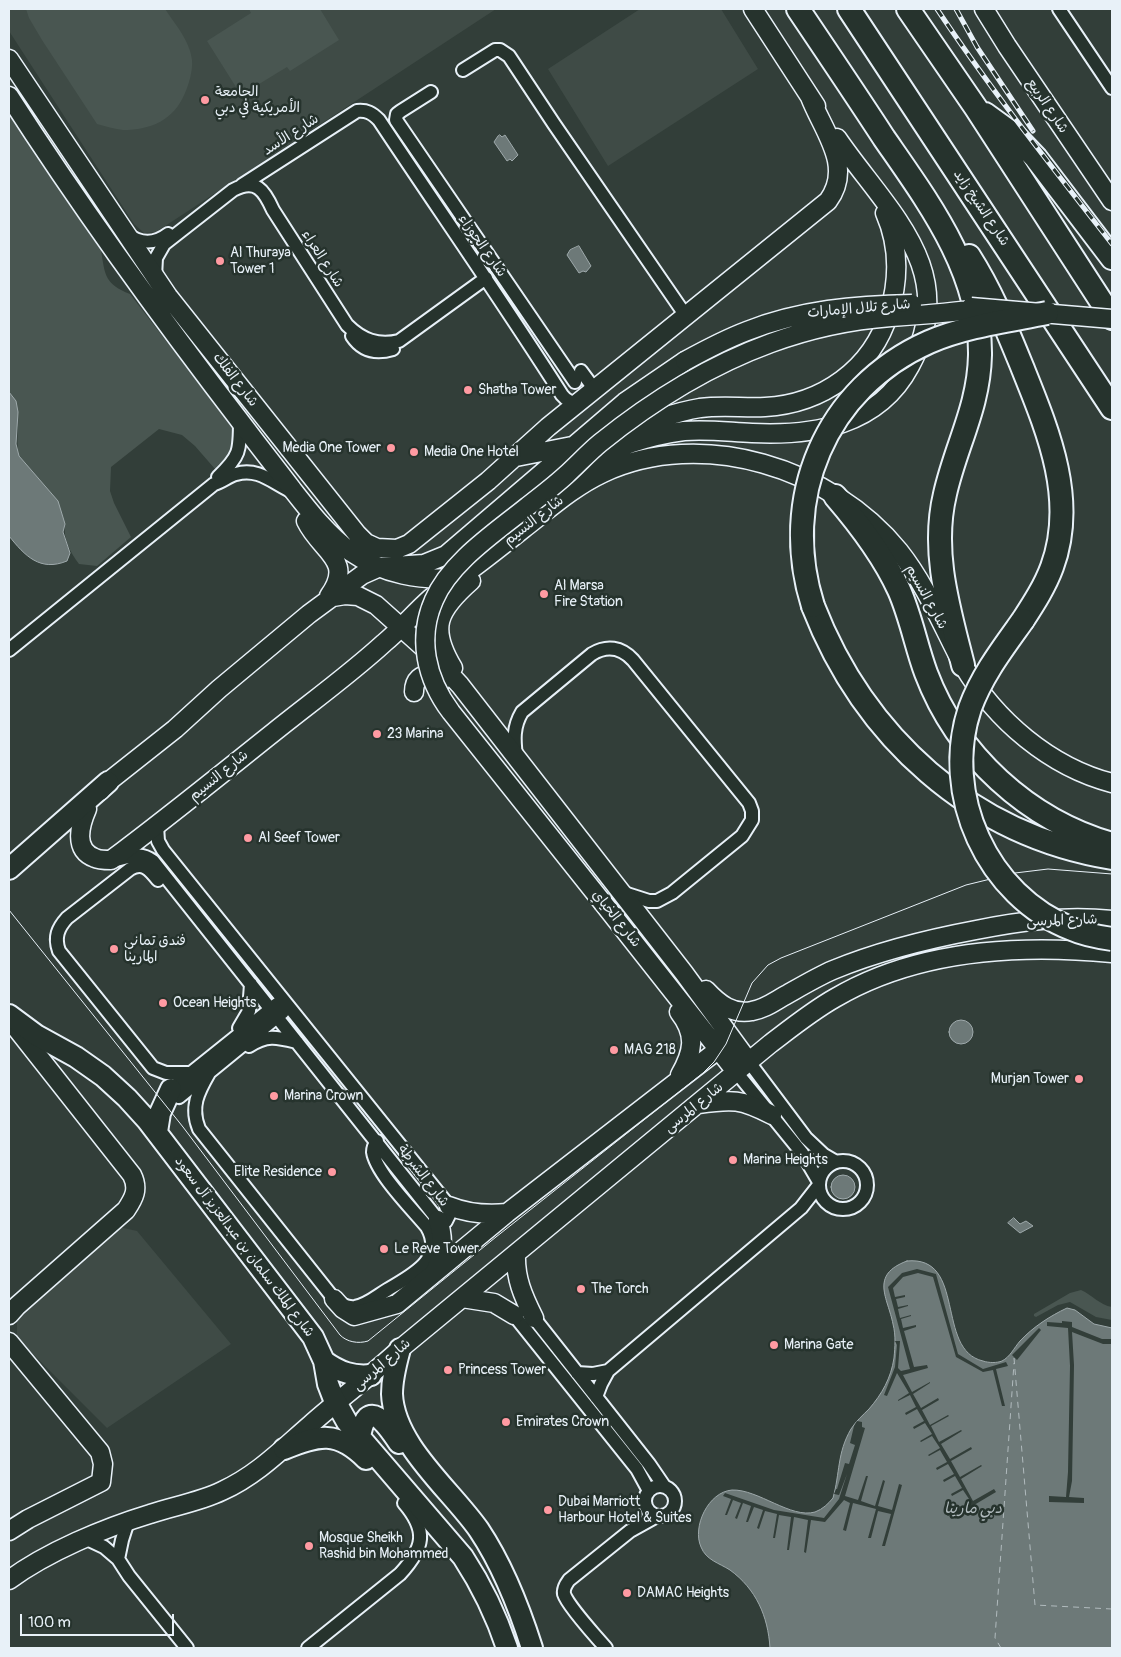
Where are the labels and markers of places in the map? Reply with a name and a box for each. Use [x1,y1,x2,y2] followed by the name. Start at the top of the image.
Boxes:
[215,84,300,116] place label: الجامعة الأمريكية في دبي
[199,94,211,106] marker: الجامعة الأمريكية في دبي
[230,245,291,278] place label: Al Thuraya Tower 1
[214,255,226,267] marker: Al Thuraya Tower 1
[478,382,556,398] place label: Shatha Tower
[462,384,474,396] marker: Shatha Tower
[282,440,381,456] place label: Media One Tower
[385,442,397,454] marker: Media One Tower
[424,444,519,460] place label: Media One Hotel
[408,446,420,458] marker: Media One Hotel
[554,578,623,610] place label: Al Marsa Fire Station
[538,588,550,600] marker: Al Marsa Fire Station
[387,726,444,742] place label: 23 Marina
[371,728,383,740] marker: 23 Marina
[258,830,340,846] place label: Al Seef Tower
[242,832,254,844] marker: Al Seef Tower
[124,933,186,966] place label: فندق تماني المارينا
[108,943,120,955] marker: فندق تماني المارينا
[173,995,256,1011] place label: Ocean Heights
[157,997,169,1009] marker: Ocean Heights
[624,1042,676,1058] place label: MAG 218
[608,1044,620,1056] marker: MAG 218
[991,1071,1069,1087] place label: Murjan Tower
[1073,1073,1085,1085] marker: Murjan Tower
[284,1088,364,1104] place label: Marina Crown
[268,1090,280,1102] marker: Marina Crown
[743,1152,828,1168] place label: Marina Heights
[727,1154,739,1166] marker: Marina Heights
[234,1164,322,1180] place label: Elite Residence
[326,1166,338,1178] marker: Elite Residence
[394,1241,479,1257] place label: Le Reve Tower
[378,1243,390,1255] marker: Le Reve Tower
[591,1281,649,1297] place label: The Torch
[575,1283,587,1295] marker: The Torch
[784,1337,853,1353] place label: Marina Gate
[768,1339,780,1351] marker: Marina Gate
[458,1362,546,1378] place label: Princess Tower
[442,1364,454,1376] marker: Princess Tower
[516,1414,609,1430] place label: Emirates Crown
[500,1416,512,1428] marker: Emirates Crown
[558,1494,691,1526] place label: Dubai Marriott Harbour Hotel & Suites
[542,1504,554,1516] marker: Dubai Marriott Harbour Hotel & Suites
[319,1530,448,1562] place label: Mosque Sheikh Rashid bin Mohammed
[303,1540,315,1552] marker: Mosque Sheikh Rashid bin Mohammed
[637,1585,729,1601] place label: DAMAC Heights
[621,1587,633,1599] marker: DAMAC Heights

